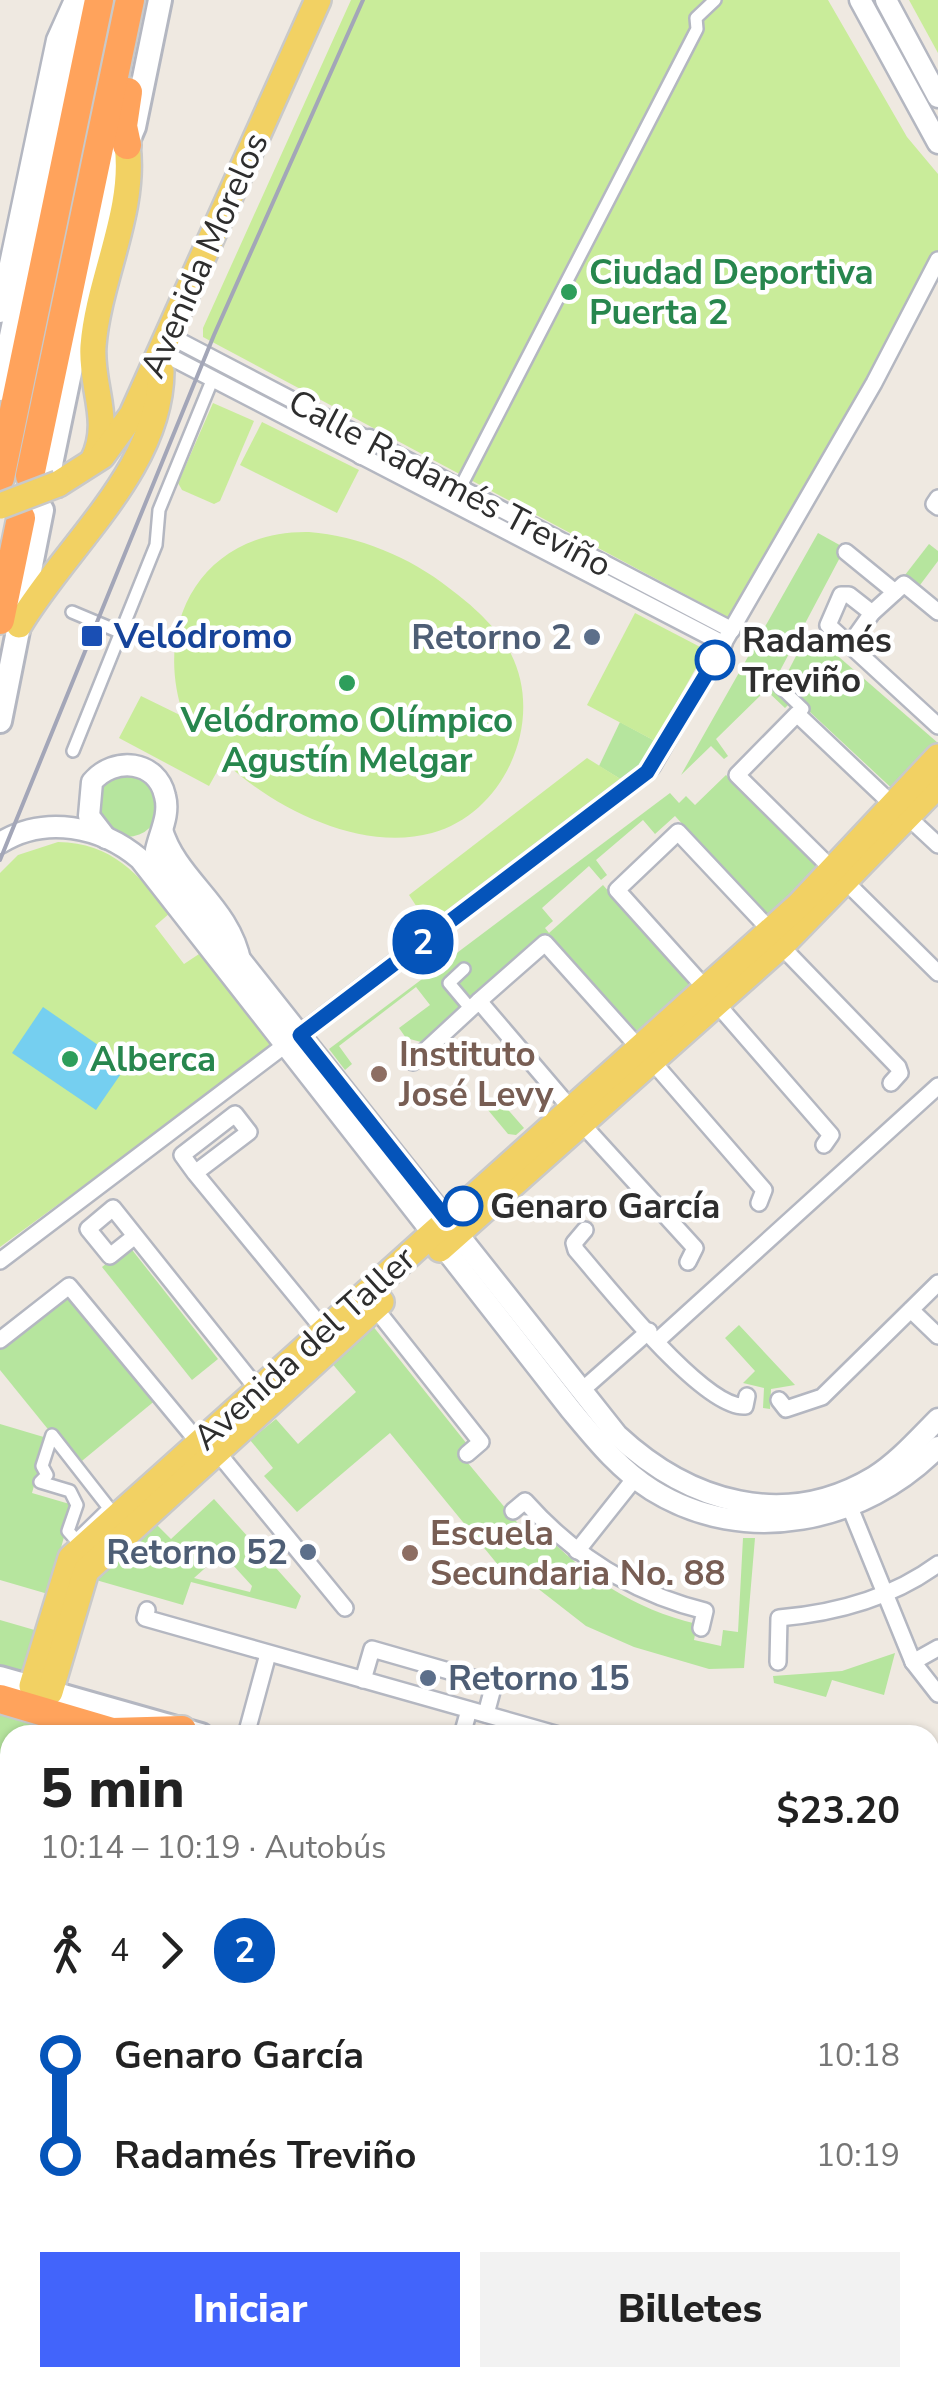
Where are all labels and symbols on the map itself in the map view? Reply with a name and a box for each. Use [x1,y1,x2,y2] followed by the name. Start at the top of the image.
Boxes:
[129,125,280,385] street label: Avenida Morelos
[589,249,874,336] place label: Ciudad Deportiva Puerta 2
[558,281,580,303] marker: Ciudad Deportiva Puerta 2
[280,378,620,589] street label: Calle Radamés Treviño
[113,613,292,660] place label: Velódromo
[411,614,572,661] place label: Retorno 2
[742,617,892,704] place label: Radamés Treviño
[79,623,105,649] marker: Velódromo
[581,626,603,648] marker: Retorno 2
[696,641,734,679] marker: Radamés Treviño
[336,672,358,694] marker: Velódromo Olímpico Agustín Melgar
[180,697,513,784] place label: Velódromo Olímpico Agustín Melgar
[390,910,456,974] line badge: 2
[398,1031,554,1118] place label: Instituto José Levy
[90,1036,216,1083] place label: Alberca
[59,1048,81,1070] marker: Alberca
[368,1063,390,1085] marker: Instituto José Levy
[490,1183,720,1230] place label: Genaro García
[444,1187,482,1225] marker: Genaro García
[183,1236,426,1461] street label: Avenida del Taller
[430,1510,726,1597] place label: Escuela Secundaria No. 88
[106,1529,288,1576] place label: Retorno 52
[297,1541,319,1563] marker: Retorno 52
[399,1542,421,1564] marker: Escuela Secundaria No. 88
[448,1655,630,1702] place label: Retorno 15
[417,1667,439,1689] marker: Retorno 15

